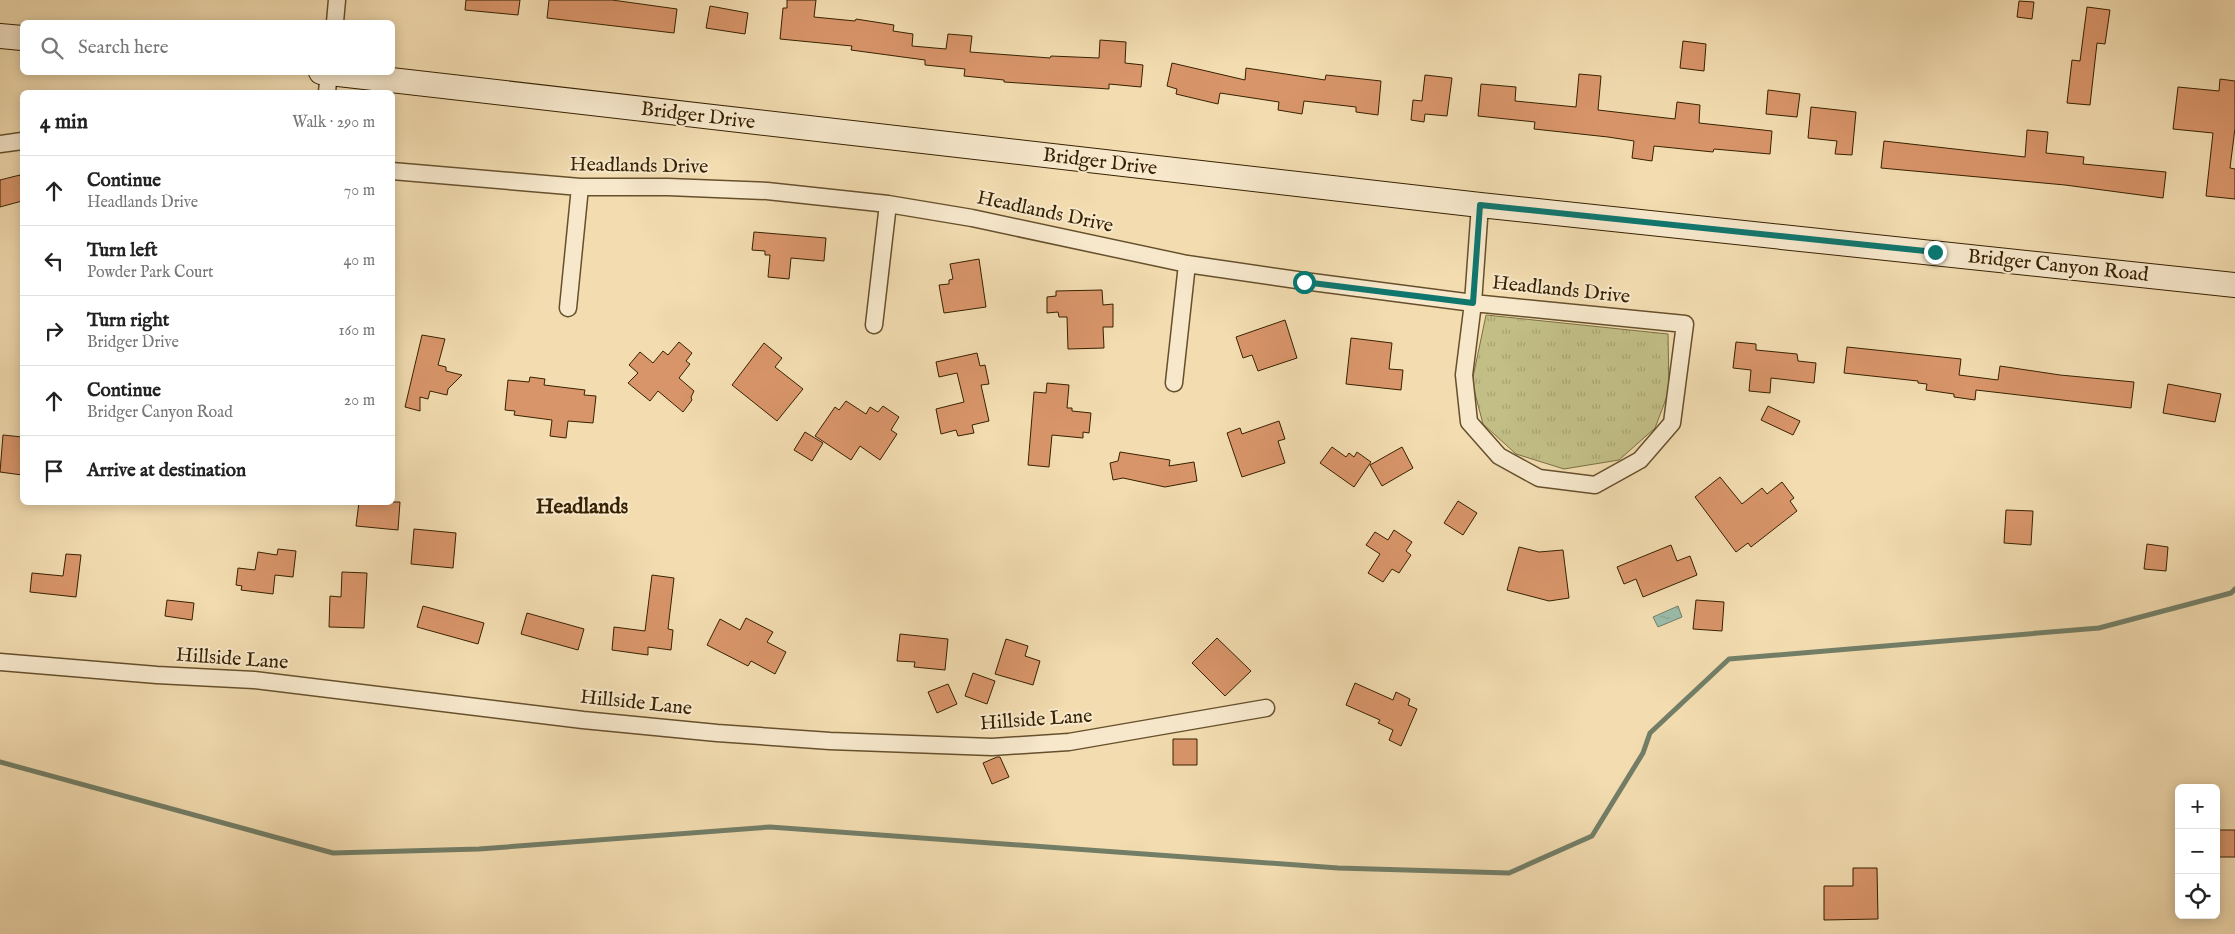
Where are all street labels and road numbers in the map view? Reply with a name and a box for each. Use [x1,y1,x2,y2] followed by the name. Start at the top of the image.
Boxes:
[639,97,757,135] street label: Bridger Drive
[1041,143,1159,181] street label: Bridger Drive
[569,152,709,180] street label: Headlands Drive
[975,185,1115,239] street label: Headlands Drive
[1966,244,2150,288] street label: Bridger Canyon Road
[1491,270,1631,310] street label: Headlands Drive
[175,643,289,675] street label: Hillside Lane
[579,685,693,721] street label: Hillside Lane
[979,704,1093,736] street label: Hillside Lane

